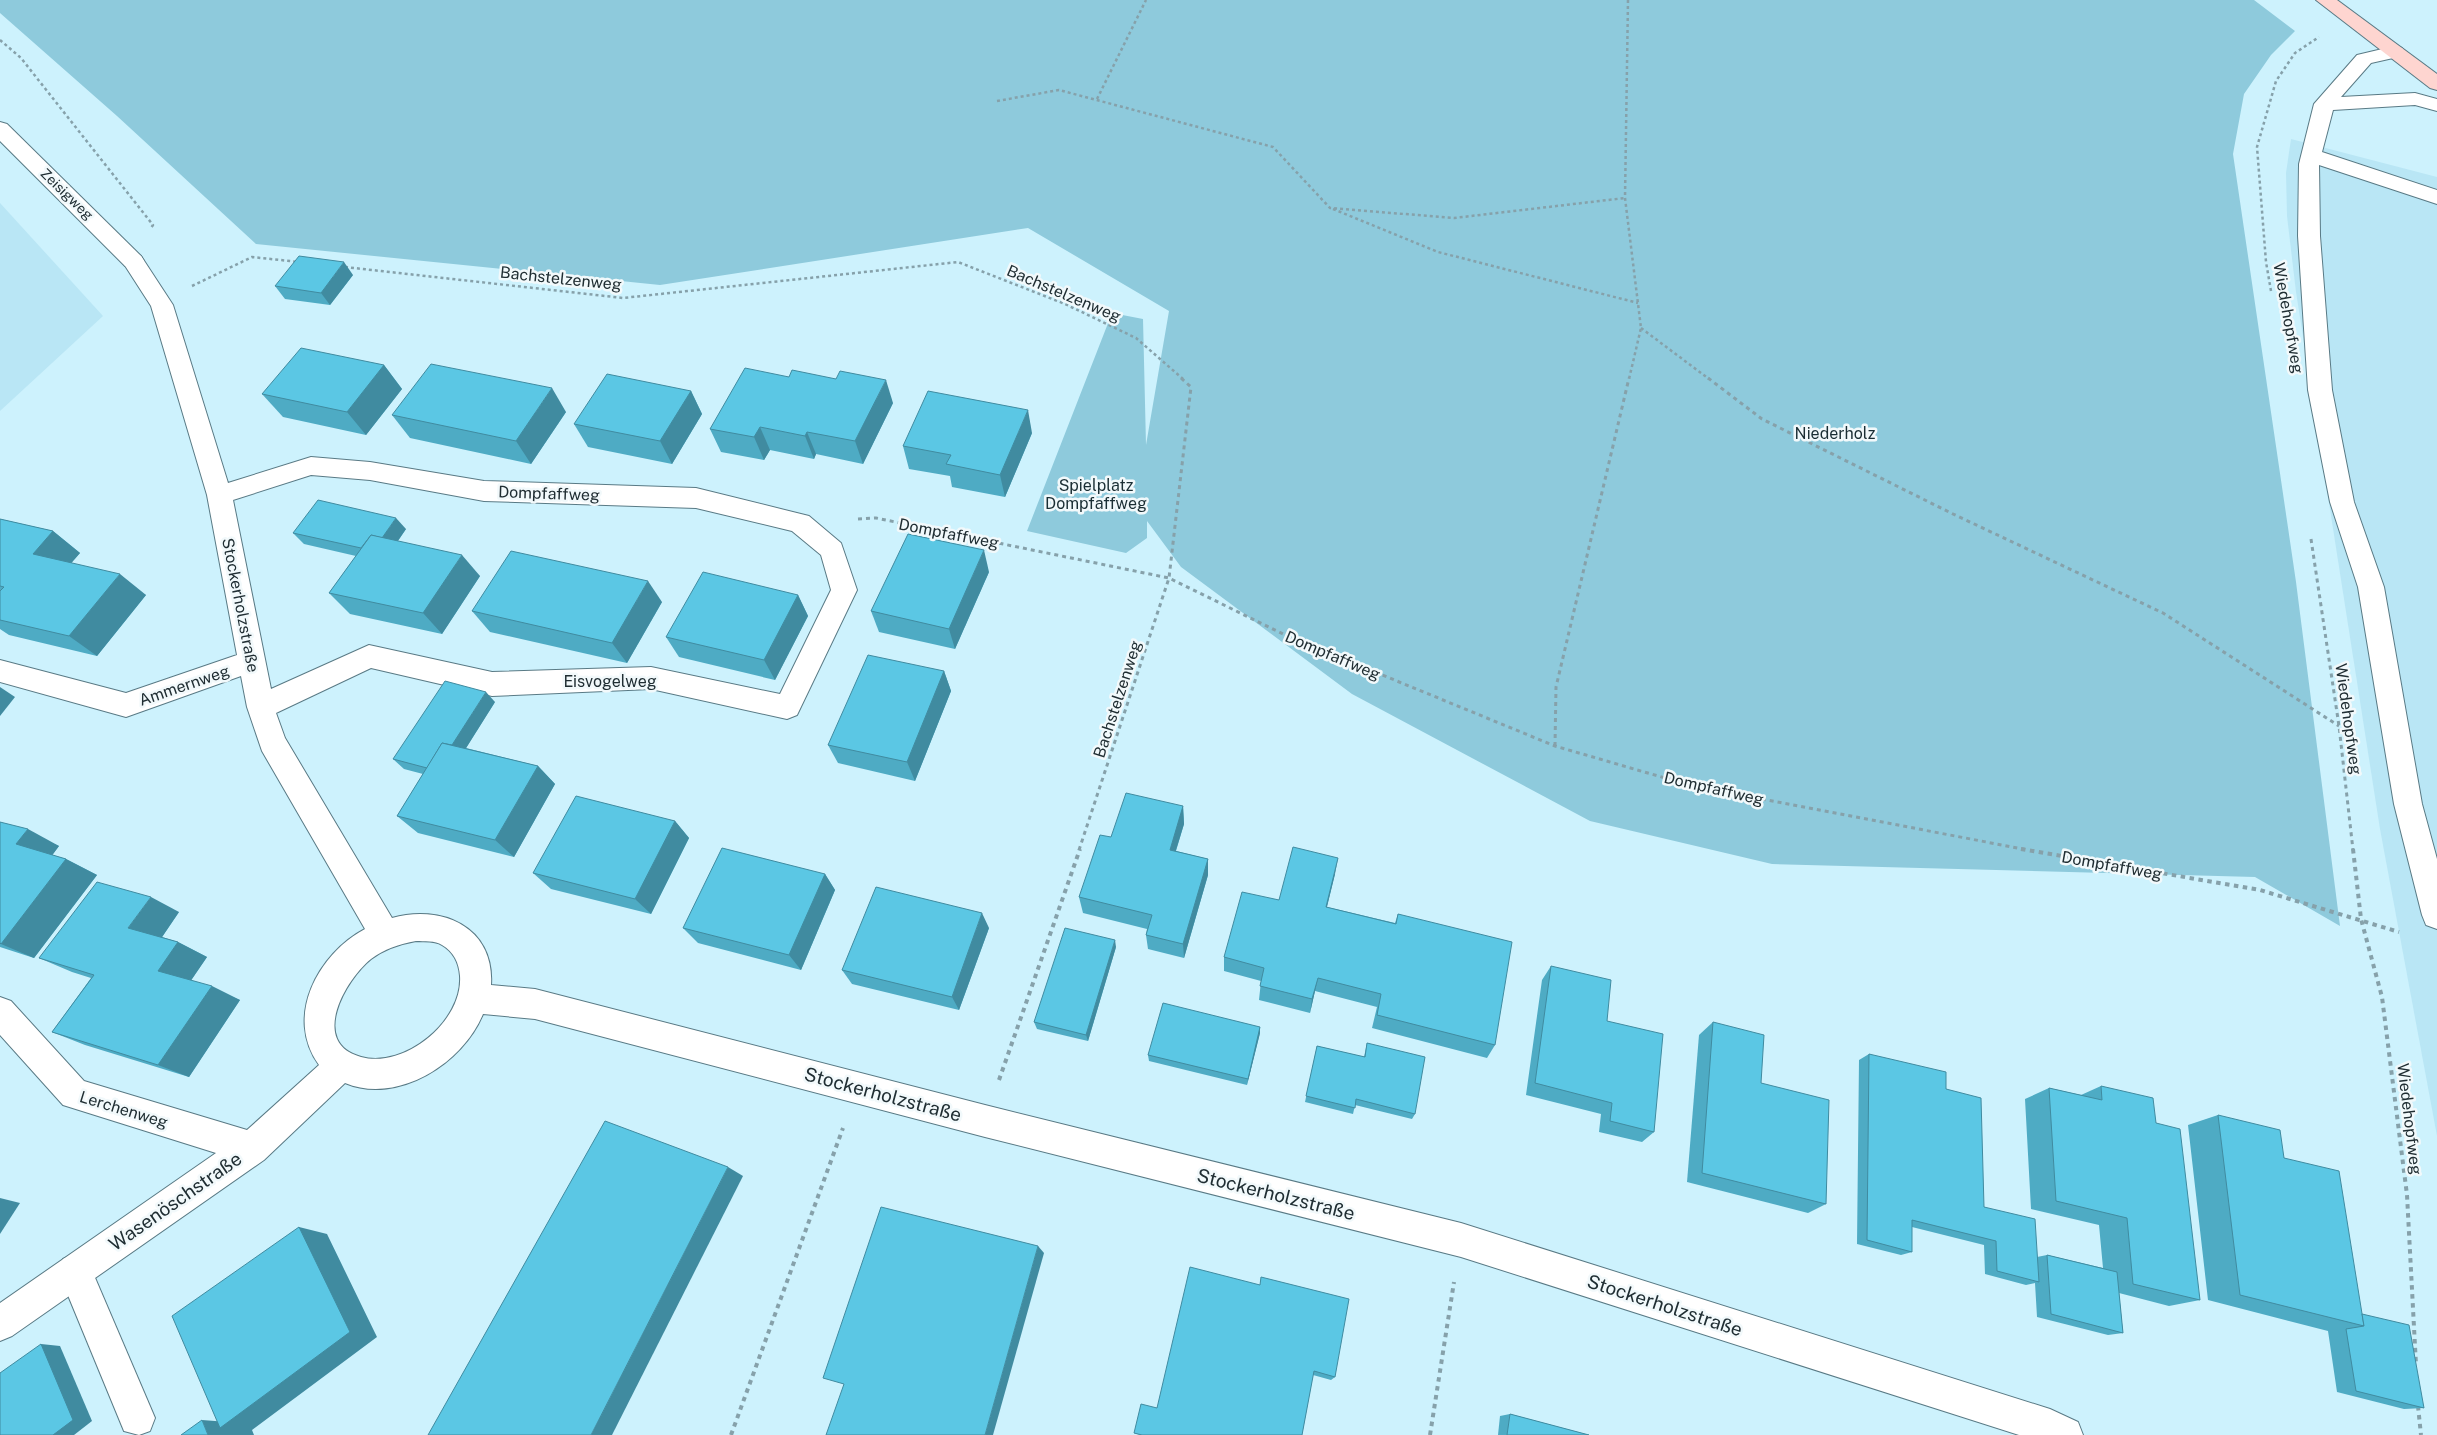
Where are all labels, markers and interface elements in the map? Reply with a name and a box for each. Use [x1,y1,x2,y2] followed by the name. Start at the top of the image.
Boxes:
[37,165,97,223] street label: Zeisigweg
[1004,261,1124,326] street label: Bachstelzenweg
[2269,261,2308,375] street label: Wiedehopfweg
[499,263,623,294] street label: Bachstelzenweg
[1795,424,1876,443] park label: Niederholz
[1045,476,1147,513] park label: Spielplatz Dompfaffweg
[498,482,600,505] street label: Dompfaffweg
[897,514,1001,553] street label: Dompfaffweg
[218,536,263,674] street label: Stockerholzstraße
[1282,627,1383,684] street label: Dompfaffweg
[1090,638,1145,760] street label: Bachstelzenweg
[136,661,232,710] street label: Ammernweg
[2331,662,2366,776] street label: Wiedehopfweg
[563,672,657,691] street label: Eisvogelweg
[1662,768,1766,809] street label: Dompfaffweg
[2060,847,2164,884] street label: Dompfaffweg
[802,1062,964,1126] street label: Stockerholzstraße
[2393,1062,2426,1176] street label: Wiedehopfweg
[77,1087,170,1132] street label: Lerchenweg
[104,1147,246,1255] street label: Wasenöschstraße
[1195,1164,1357,1224] street label: Stockerholzstraße
[1585,1270,1745,1340] street label: Stockerholzstraße

